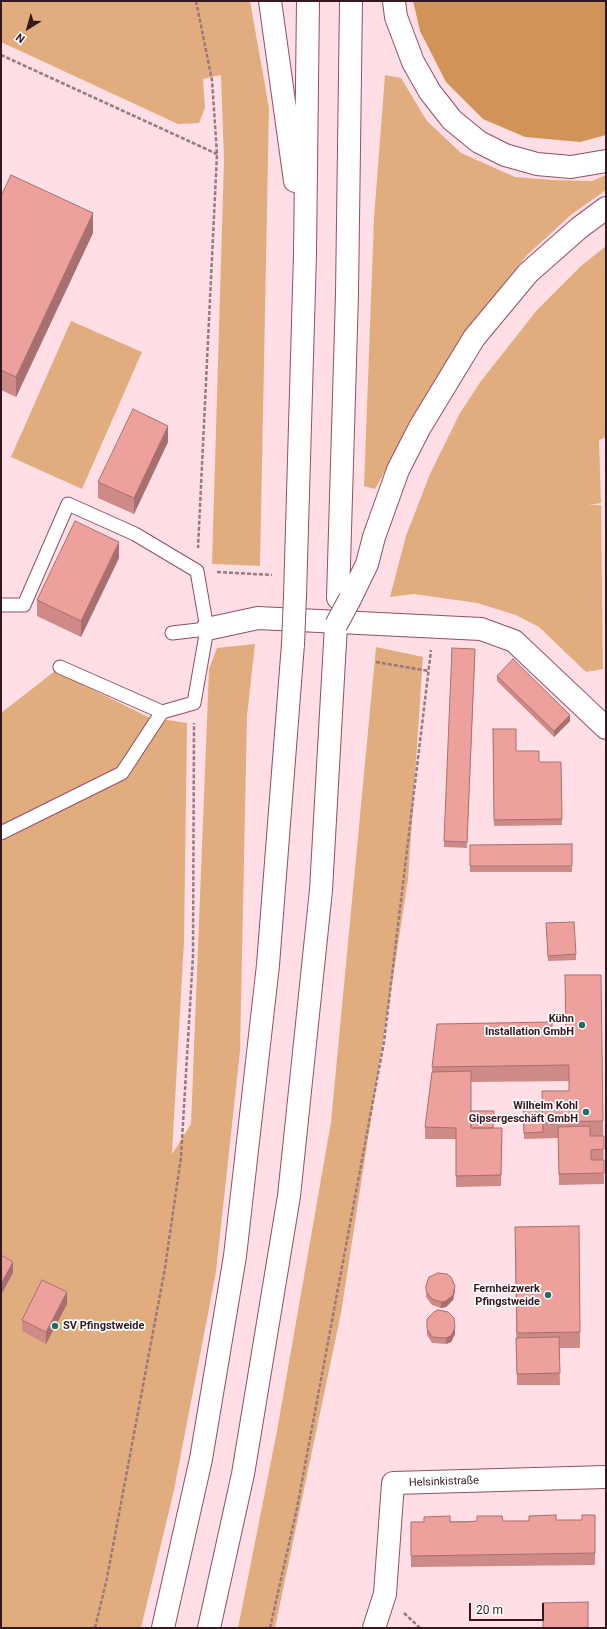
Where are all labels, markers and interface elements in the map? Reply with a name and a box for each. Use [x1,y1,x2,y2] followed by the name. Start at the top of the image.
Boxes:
[8,8,48,48] north arrow
[13,30,27,46] text: N
[485,1012,574,1038] place label: Kühn Installation GmbH
[577,1020,587,1030] marker: Kühn Installation GmbH
[469,1099,578,1125] place label: Wilhelm Kohl Gipsergeschäft GmbH
[581,1107,591,1117] marker: Wilhelm Kohl Gipsergeschäft GmbH
[473,1282,540,1308] place label: Fernheizwerk Pfingstweide
[543,1290,553,1300] marker: Fernheizwerk Pfingstweide
[63,1319,144,1333] place label: SV Pfingstweide
[50,1321,60,1331] marker: SV Pfingstweide
[409,1474,479,1490] street label: Helsinkistraße
[471,1595,546,1621] scale bar
[476,1603,503,1617] text: 20 m

